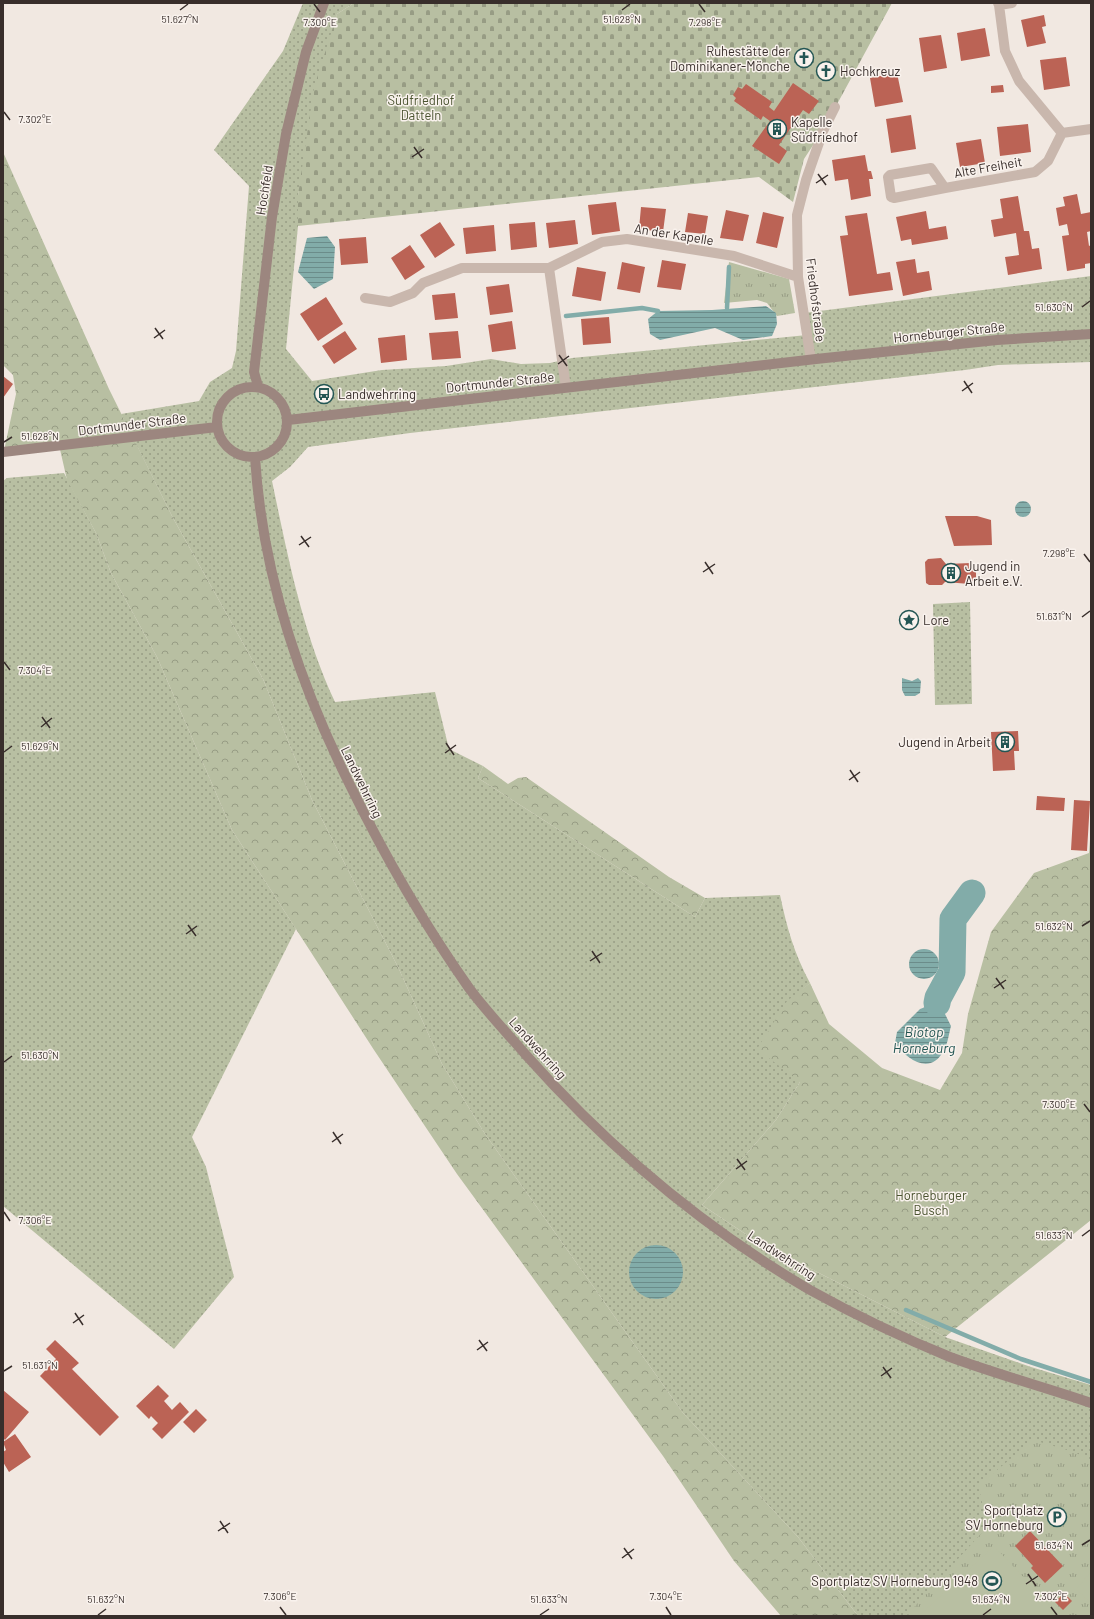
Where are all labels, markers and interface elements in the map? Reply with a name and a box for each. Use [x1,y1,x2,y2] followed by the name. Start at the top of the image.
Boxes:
[162,13,198,25] text: 51.627°N
[603,13,641,25] text: 51.628°N
[303,16,337,28] text: 7.300°E
[689,16,721,28] text: 7.298°E
[670,43,790,74] place label: Ruhestätte der Dominikaner-Mönche
[793,47,815,69] church icon: Ruhestätte der Dominikaner-Mönche
[815,60,837,82] church icon: Hochkreuz
[840,63,900,79] place label: Hochkreuz
[388,92,455,123] park label: Südfriedhof Datteln
[18,113,52,125] text: 7.302°E
[791,114,858,145] place label: Kapelle Südfriedhof
[766,118,788,140] building icon: Kapelle Südfriedhof
[953,153,1023,181] street label: Alte Freiheit
[252,164,276,216] street label: Hochfeld
[633,220,715,248] street label: An der Kapelle
[803,257,829,343] street label: Friedhofstraße
[1035,301,1073,313] text: 51.630°N
[893,318,1006,346] street label: Horneburger Straße
[445,368,555,396] street label: Dortmunder Straße
[313,383,335,405] bus stop icon: Landwehrring
[338,386,416,402] place label: Landwehrring
[77,409,187,439] street label: Dortmunder Straße
[21,430,59,442] text: 51.628°N
[1043,547,1075,559] text: 7.298°E
[965,558,1023,589] place label: Jugend in Arbeit e.V.
[940,562,962,584] building icon: Jugend in Arbeit e.V.
[898,609,920,631] place icon: Lore
[1036,610,1072,622] text: 51.631°N
[923,612,949,628] place label: Lore
[18,664,52,676] text: 7.304°E
[994,731,1016,753] building icon: Jugend in Arbeit
[899,734,991,750] place label: Jugend in Arbeit
[21,740,59,752] text: 51.629°N
[338,743,386,821] street label: Landwehrring
[1035,920,1073,932] text: 51.632°N
[506,1014,570,1082] street label: Landwehrring
[893,1023,955,1056] water label: Biotop Horneburg
[21,1049,59,1061] text: 51.630°N
[1042,1098,1076,1110] text: 7.300°E
[895,1187,967,1218] park label: Horneburger Busch
[19,1214,51,1226] text: 7.306°E
[745,1227,819,1283] street label: Landwehrring
[1035,1229,1073,1241] text: 51.633°N
[22,1359,58,1371] text: 51.631°N
[966,1502,1043,1533] place label: Sportplatz SV Horneburg
[1046,1506,1068,1528] parking icon: Sportplatz SV Horneburg
[1035,1539,1073,1551] text: 51.634°N
[981,1570,1003,1592] sports icon: Sportplatz SV Horneburg 1948
[811,1573,978,1589] place label: Sportplatz SV Horneburg 1948
[264,1590,296,1602] text: 7.306°E
[649,1590,683,1602] text: 7.304°E
[1034,1590,1068,1602] text: 7.302°E
[87,1593,125,1605] text: 51.632°N
[530,1593,568,1605] text: 51.633°N
[972,1593,1010,1605] text: 51.634°N

